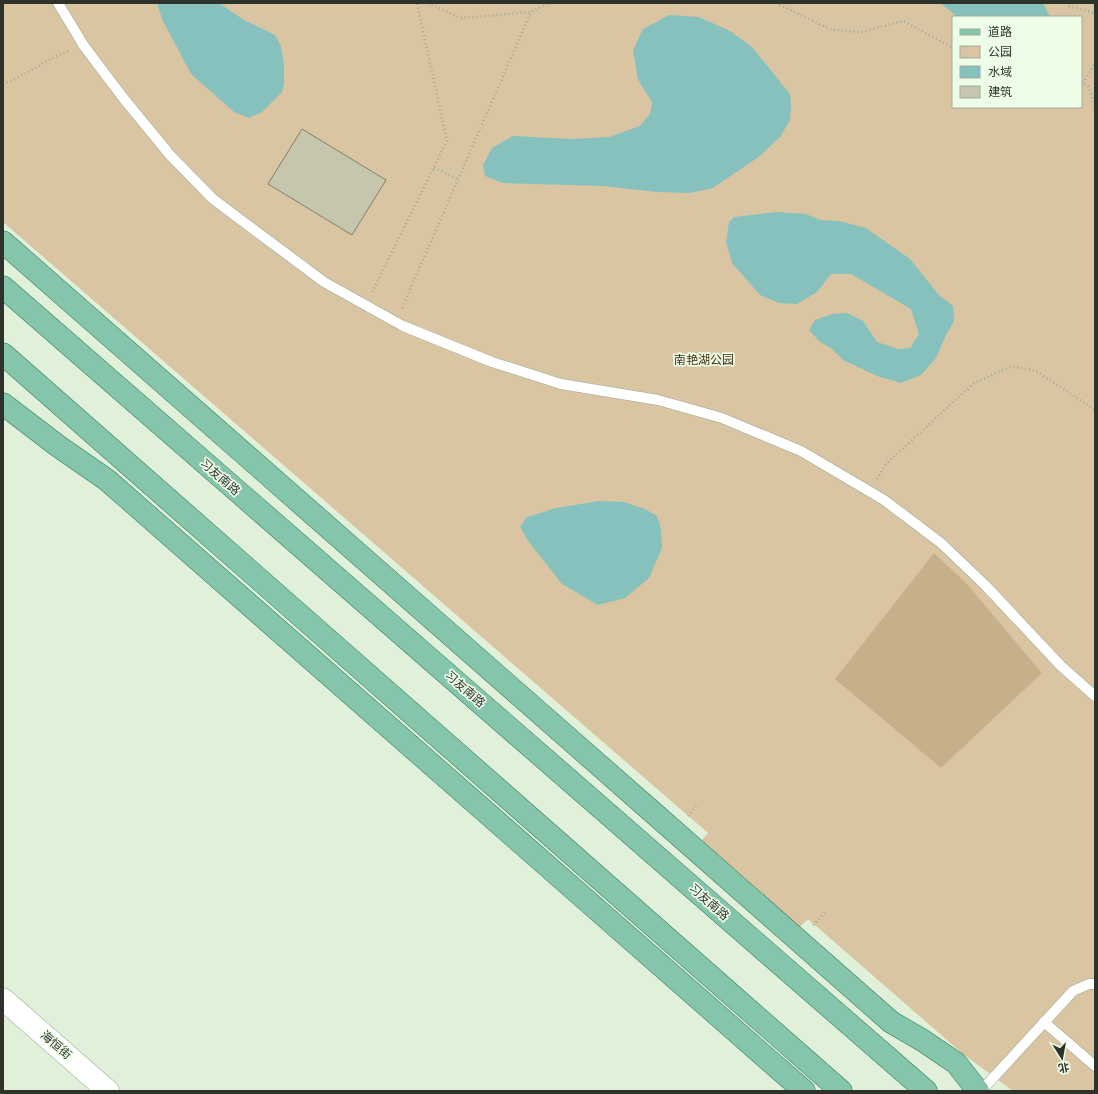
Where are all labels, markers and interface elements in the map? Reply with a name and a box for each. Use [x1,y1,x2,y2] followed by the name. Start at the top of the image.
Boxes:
[952,16,1082,108] legend
[988,24,1012,40] text: 道路
[988,44,1012,60] text: 公园
[988,64,1012,80] text: 水域
[988,84,1012,100] text: 建筑
[674,352,734,368] park label: 南艳湖公园
[197,455,243,499] street label: 习友南路
[442,667,488,711] street label: 习友南路
[686,880,732,924] street label: 习友南路
[37,1027,75,1063] street label: 海恒街
[1042,1038,1082,1078] north arrow
[1057,1060,1071,1076] text: 北

